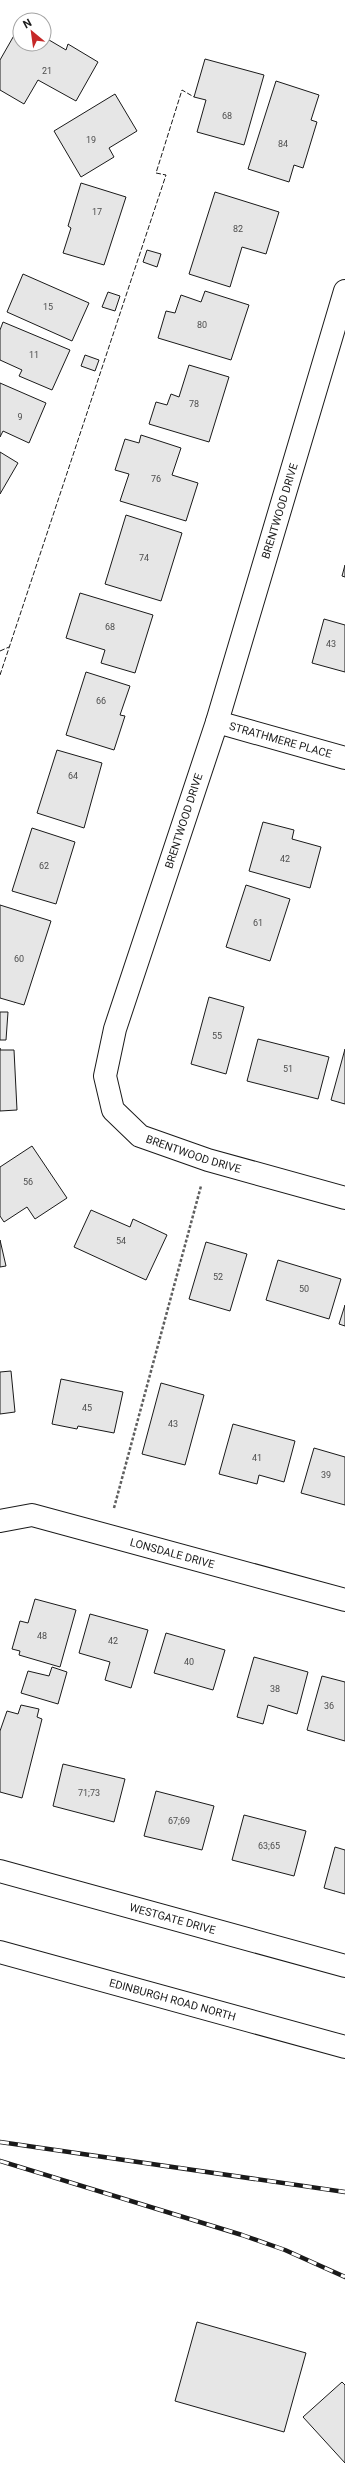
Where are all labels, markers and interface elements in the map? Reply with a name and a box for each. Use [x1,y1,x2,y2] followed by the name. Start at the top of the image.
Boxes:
[12,12,52,52] north arrow
[21,16,34,31] text: N
[42,66,52,76] house number: 21
[222,111,232,121] house number: 68
[86,135,96,145] house number: 19
[278,139,288,149] house number: 84
[92,207,102,217] house number: 17
[233,224,243,234] house number: 82
[43,302,53,312] house number: 15
[197,320,207,330] house number: 80
[29,350,39,360] house number: 11
[189,399,199,409] house number: 78
[17,412,23,422] house number: 9
[259,462,301,560] street label: BRENTWOOD DRIVE
[151,474,161,484] house number: 76
[139,553,149,563] house number: 74
[105,622,115,632] house number: 68
[326,639,336,649] house number: 43
[96,696,106,706] house number: 66
[228,719,333,760] street label: STRATHMERE PLACE
[68,771,78,781] house number: 64
[162,772,206,870] street label: BRENTWOOD DRIVE
[280,854,290,864] house number: 42
[39,861,49,871] house number: 62
[253,918,263,928] house number: 61
[14,954,24,964] house number: 60
[212,1031,222,1041] house number: 55
[283,1064,293,1074] house number: 51
[144,1132,243,1175] street label: BRENTWOOD DRIVE
[23,1177,33,1187] house number: 56
[116,1236,126,1246] house number: 54
[213,1272,223,1282] house number: 52
[299,1284,309,1294] house number: 50
[82,1403,92,1413] house number: 45
[168,1419,178,1429] house number: 43
[252,1453,262,1463] house number: 41
[321,1470,331,1480] house number: 39
[129,1535,216,1571] street label: LONSDALE DRIVE
[37,1631,47,1641] house number: 48
[108,1636,118,1646] house number: 42
[184,1657,194,1667] house number: 40
[270,1684,280,1694] house number: 38
[324,1701,334,1711] house number: 36
[78,1788,100,1798] house number: 71;73
[168,1816,190,1826] house number: 67;69
[258,1841,280,1851] house number: 63;65
[128,1900,217,1937] street label: WESTGATE DRIVE
[108,1976,237,2023] street label: EDINBURGH ROAD NORTH

